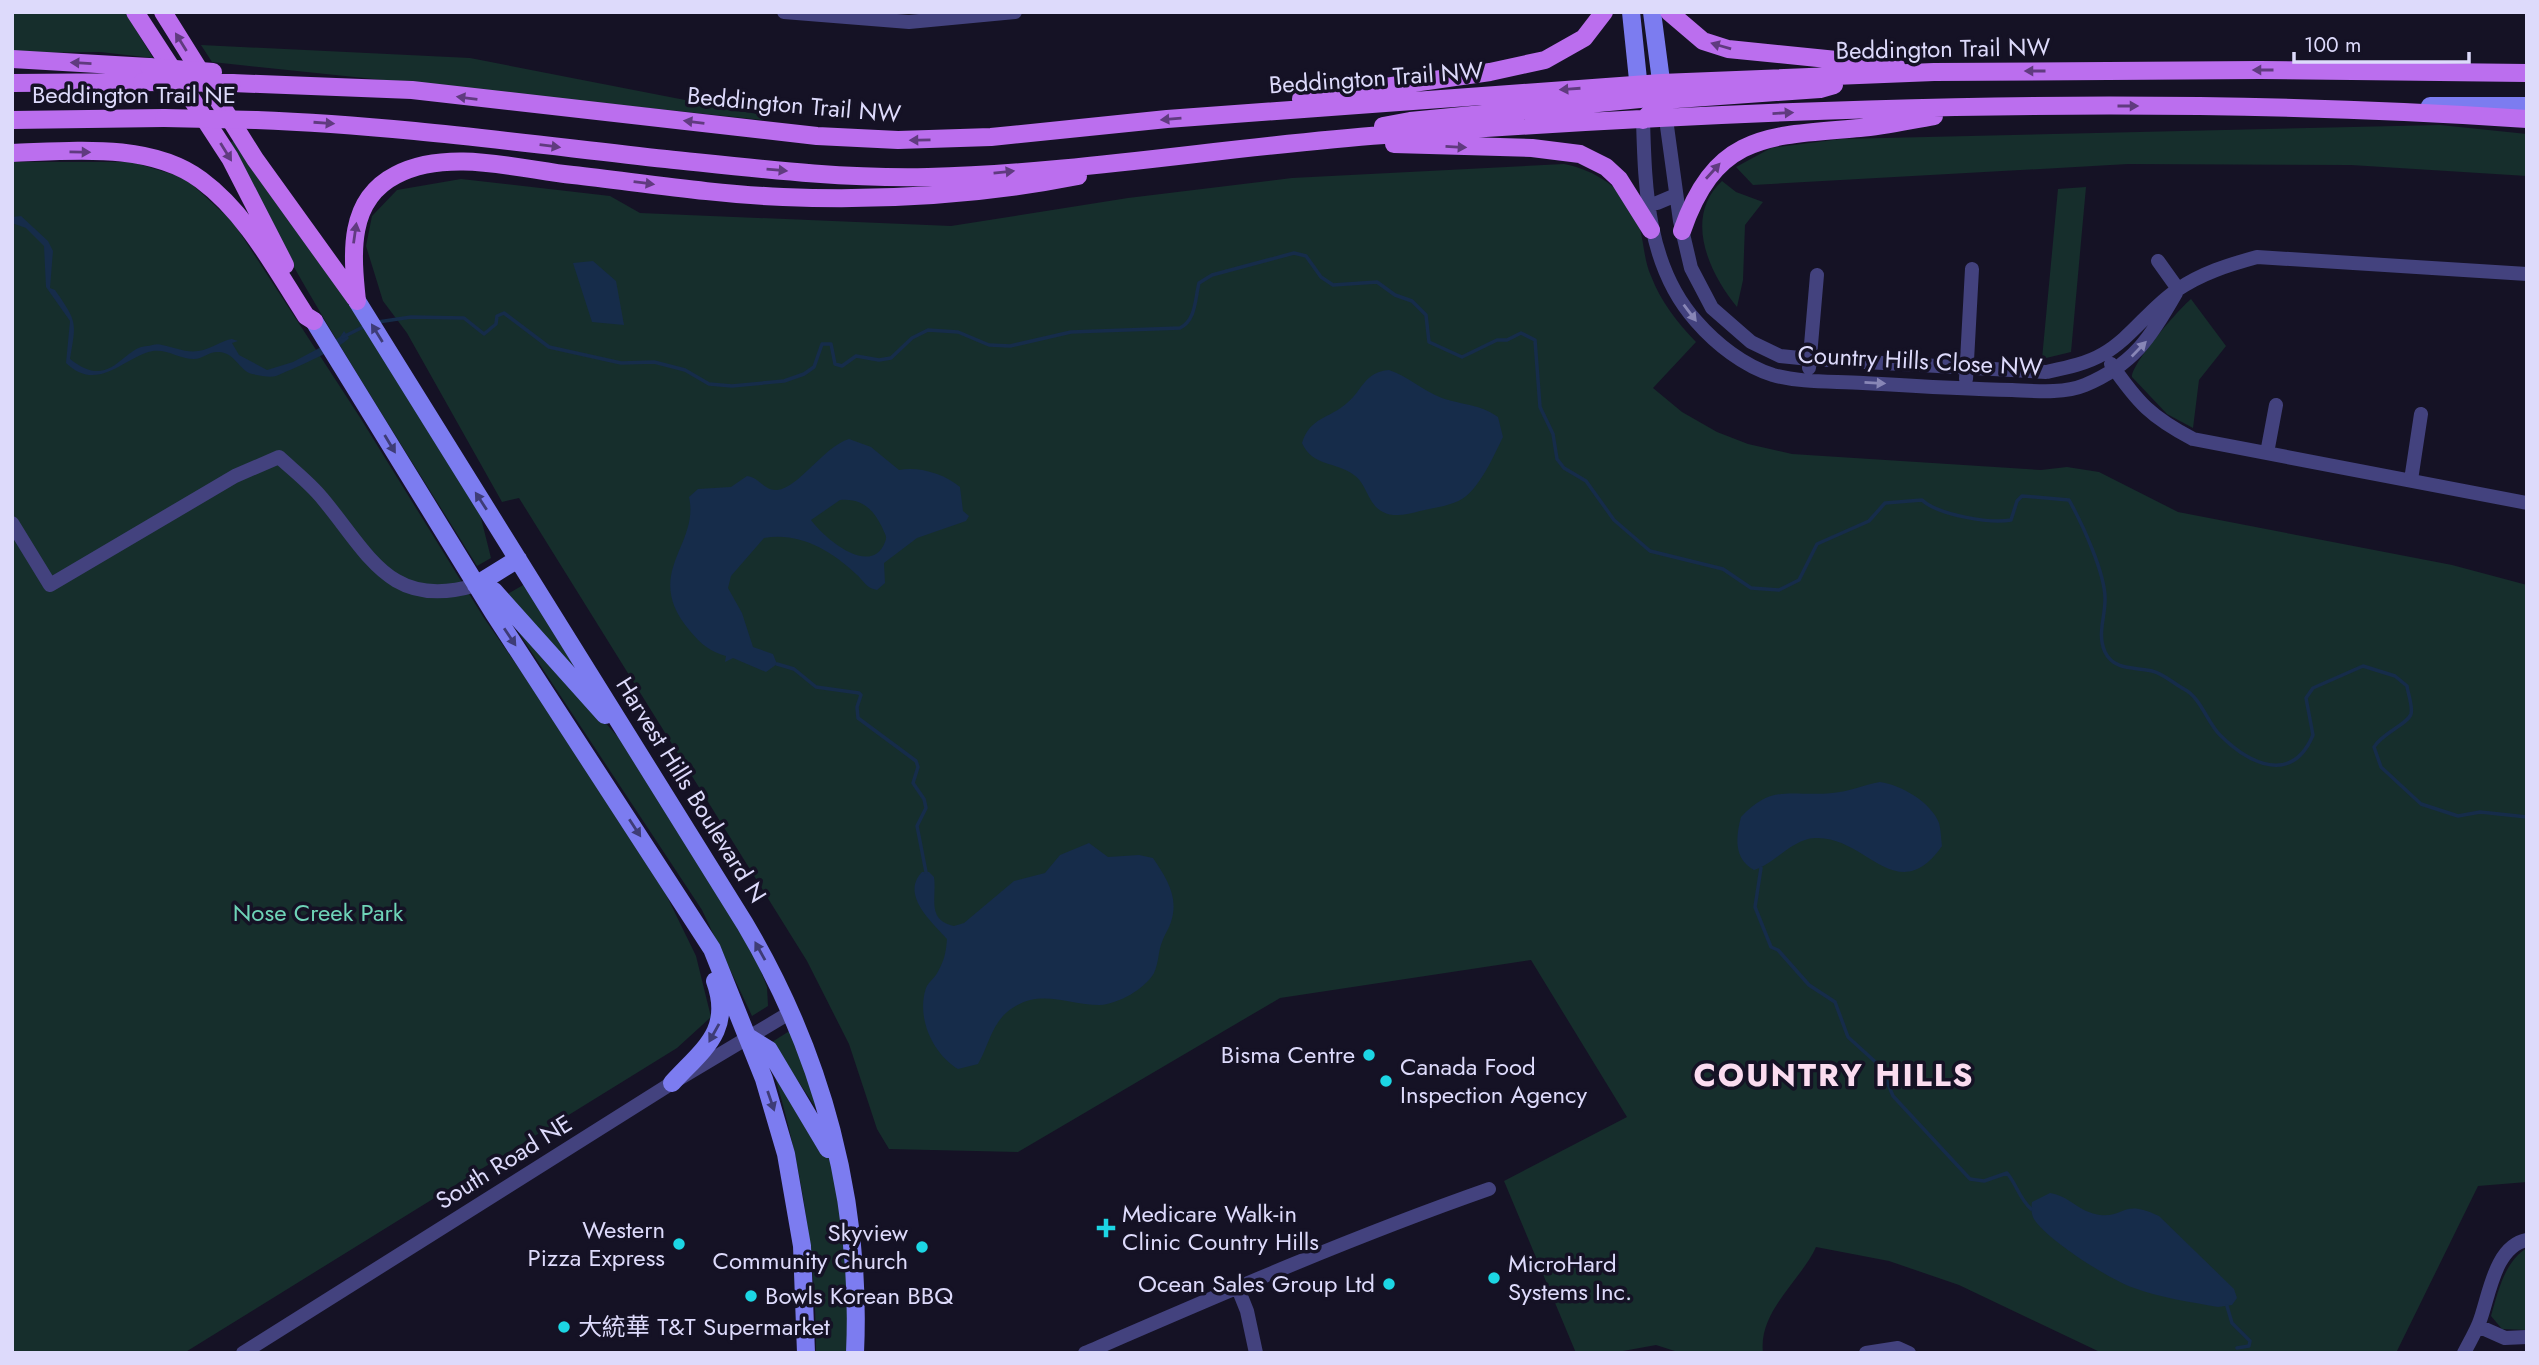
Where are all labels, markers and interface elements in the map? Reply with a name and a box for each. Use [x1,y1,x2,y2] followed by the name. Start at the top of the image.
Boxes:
[2294,21,2469,65] scale bar
[1835,29,2051,68] street label: Beddington Trail NW
[2304,30,2361,60] text: 100 m
[175,32,188,51] one-way arrow
[1709,40,1731,51] one-way arrow
[1268,53,1484,102] street label: Beddington Trail NW
[70,57,92,68] one-way arrow
[2251,64,2273,76] one-way arrow
[2024,65,2046,77] one-way arrow
[32,77,236,112] street label: Beddington Trail NE
[686,78,903,131] street label: Beddington Trail NW
[1558,84,1580,95] one-way arrow
[456,93,478,104] one-way arrow
[2117,100,2139,112] one-way arrow
[1773,108,1795,119] one-way arrow
[1160,114,1182,125] one-way arrow
[682,116,704,127] one-way arrow
[313,118,335,129] one-way arrow
[909,134,931,146] one-way arrow
[539,141,561,152] one-way arrow
[219,142,232,161] one-way arrow
[1445,142,1467,153] one-way arrow
[70,146,92,158] one-way arrow
[1705,162,1721,180] one-way arrow
[766,165,788,176] one-way arrow
[993,166,1015,177] one-way arrow
[633,178,655,189] one-way arrow
[349,222,360,244] one-way arrow
[1683,304,1697,322] one-way arrow
[371,324,384,343] one-way arrow
[1797,337,2044,384] street label: Country Hills Close NW
[2131,341,2147,358] one-way arrow
[1865,378,1887,389] one-way arrow
[384,435,397,454] one-way arrow
[475,492,488,511] one-way arrow
[503,628,516,647] one-way arrow
[608,670,775,910] street label: Harvest Hills Boulevard N
[628,818,641,837] one-way arrow
[233,895,404,930] park label: Nose Creek Park
[755,940,767,960] one-way arrow
[708,1023,720,1042] one-way arrow
[1221,1037,1355,1072] place label: Bisma Centre
[1361,1047,1377,1063] marker: Bisma Centre
[1400,1049,1588,1112] place label: Canada Food Inspection Agency
[1693,1052,1975,1098] district label: COUNTRY HILLS
[1378,1073,1394,1089] marker: Canada Food Inspection Agency
[767,1091,777,1112] one-way arrow
[429,1106,579,1218] street label: South Road NE
[1122,1196,1319,1259] place label: Medicare Walk-in Clinic Country Hills
[528,1212,665,1275] place label: Western Pizza Express
[712,1215,909,1278] place label: Skyview Community Church
[1096,1218,1116,1238] marker: Medicare Walk-in Clinic Country Hills
[671,1236,687,1252] marker: Western Pizza Express
[914,1239,930,1255] marker: Skyview Community Church
[1508,1246,1632,1309] place label: MicroHard Systems Inc.
[1138,1266,1375,1301] place label: Ocean Sales Group Ltd
[1486,1270,1502,1286] marker: MicroHard Systems Inc.
[1381,1276,1397,1292] marker: Ocean Sales Group Ltd
[765,1278,953,1313] place label: Bowls Korean BBQ
[743,1288,759,1304] marker: Bowls Korean BBQ
[578,1309,830,1344] place label: 大統華 T&T Supermarket
[556,1319,572,1335] marker: 大統華 T&T Supermarket

